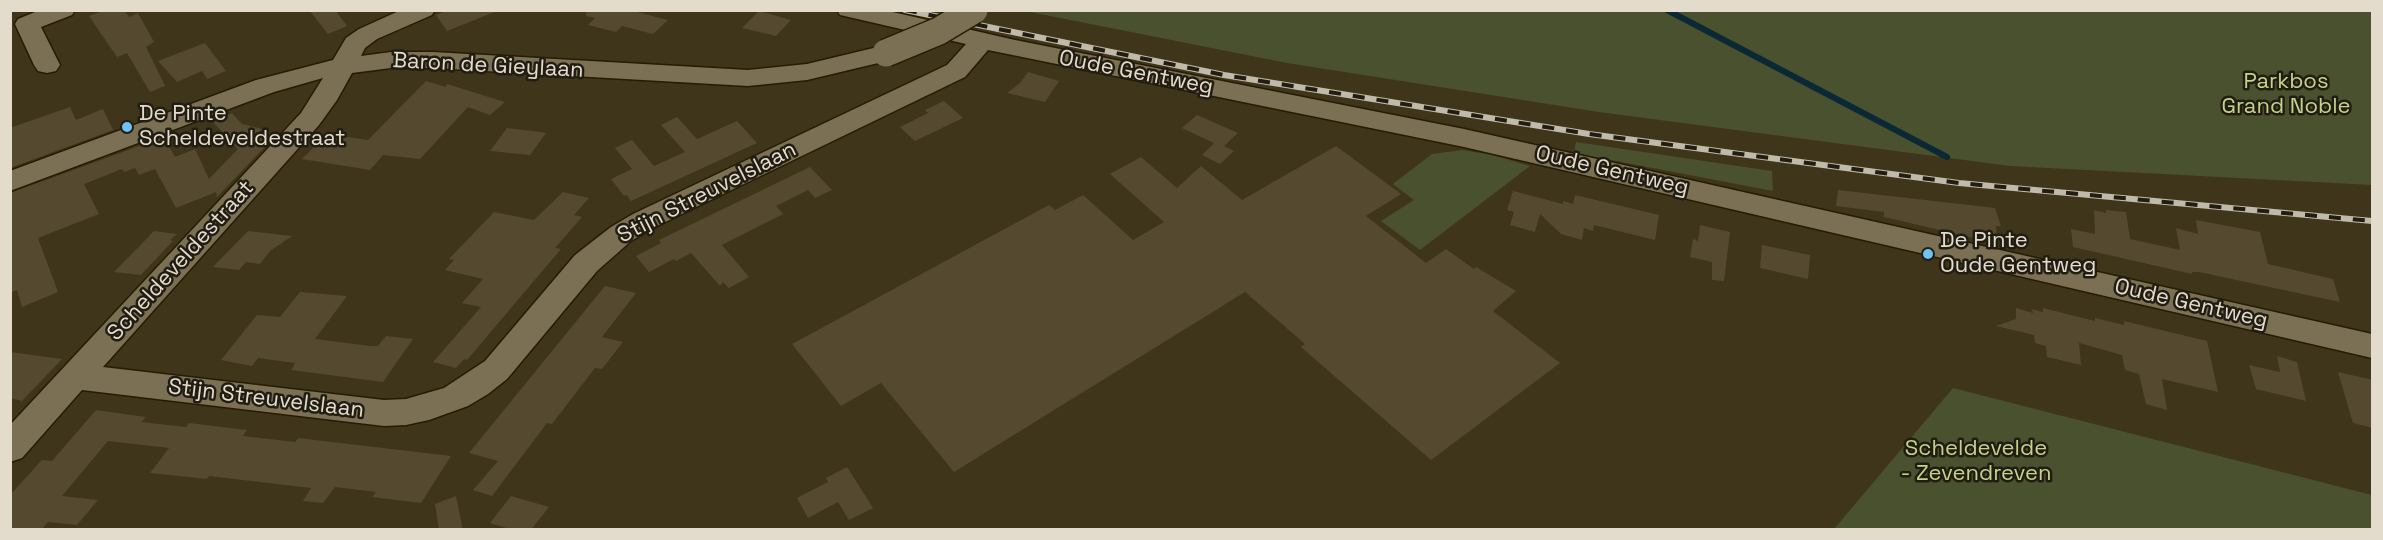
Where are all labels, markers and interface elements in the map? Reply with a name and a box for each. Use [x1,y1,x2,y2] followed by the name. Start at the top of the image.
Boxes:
[1057,45,1215,101] street label: Oude Gentweg
[392,48,584,84] street label: Baron de Gieylaan
[2221,69,2351,120] park label: Parkbos Grand Noble
[139,101,345,152] place label: De Pinte Scheldeveldestraat
[120,120,134,134] marker: De Pinte Scheldeveldestraat
[613,136,801,250] street label: Stijn Streuvelslaan
[1533,141,1691,201] street label: Oude Gentweg
[102,175,260,347] street label: Scheldeveldestraat
[1940,228,2096,280] place label: De Pinte Oude Gentweg
[1921,247,1935,261] marker: De Pinte Oude Gentweg
[2112,274,2270,334] street label: Oude Gentweg
[167,374,365,424] street label: Stijn Streuvelslaan
[1900,436,2052,488] park label: Scheldevelde - Zevendreven

